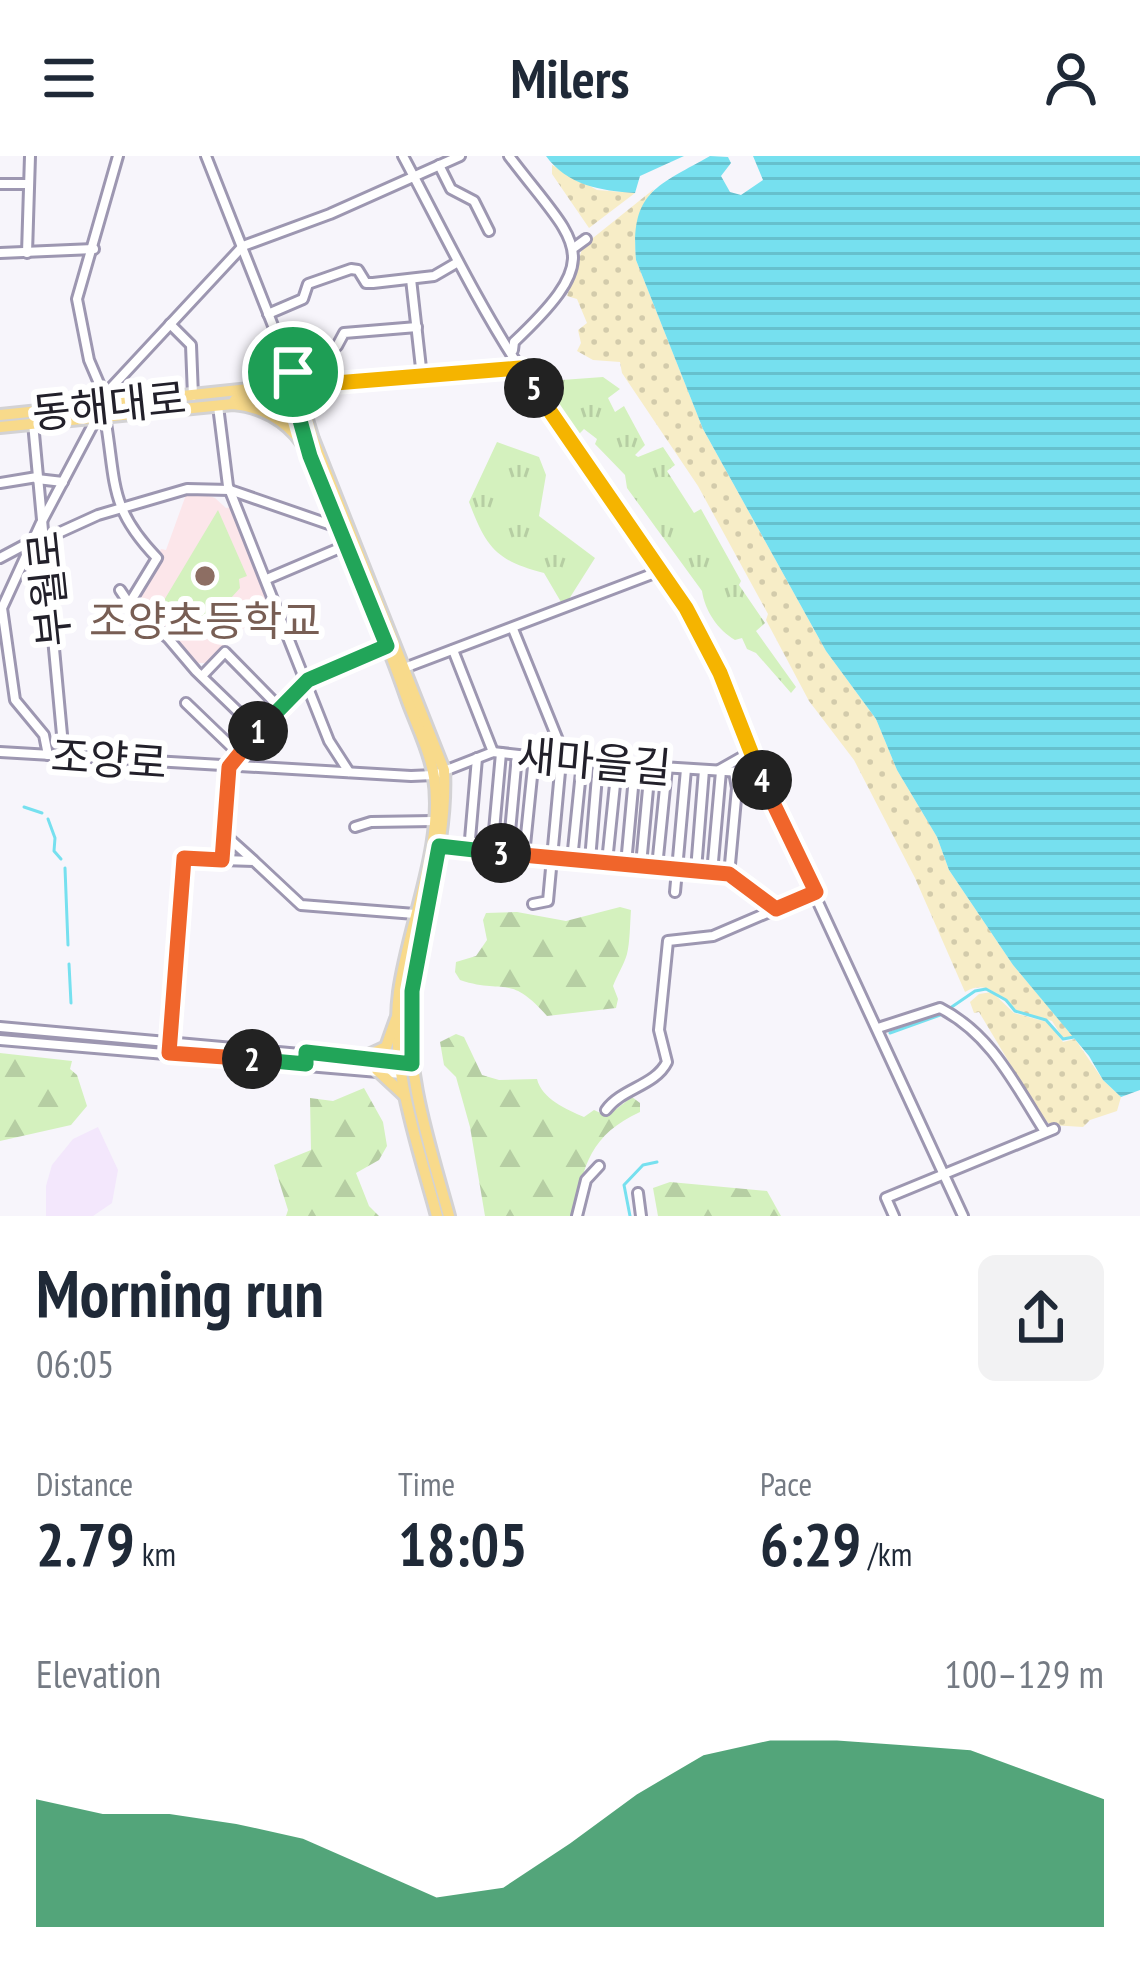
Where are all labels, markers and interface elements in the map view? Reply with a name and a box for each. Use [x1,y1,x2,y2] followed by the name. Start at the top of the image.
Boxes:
[511,43,629,113] text: Milers
[36,45,102,111] icon: menu
[1038,45,1104,111] icon: person
[242,321,344,423] pin
[260,339,326,405] icon: arrive
[504,358,564,418] pin: 5
[526,366,542,409] text: 5
[29,370,189,440] street label: 동해대로
[15,528,81,650] street label: 부월로
[192,563,218,589] marker: 조양초등학교
[89,593,321,648] place label: 조양초등학교
[228,701,288,761] pin: 1
[250,709,266,752] text: 1
[515,727,673,795] street label: 새마을길
[49,728,169,790] street label: 조양로
[732,750,792,810] pin: 4
[754,758,770,801] text: 4
[471,823,531,883] pin: 3
[493,831,509,874] text: 3
[222,1029,282,1089] pin: 2
[244,1037,260,1080] text: 2
[36,1250,324,1335] text: Morning run
[978,1255,1104,1381] button: share
[36,1338,114,1389] text: 06:05
[36,1462,133,1505] text: Distance
[398,1462,455,1505] text: Time
[760,1462,812,1505] text: Pace
[36,1505,135,1583] text: 2.79
[398,1505,528,1583] text: 18:05
[760,1505,861,1583] text: 6:29
[135,1532,176,1575] text: km
[861,1532,912,1575] text: /km
[36,1648,161,1699] text: Elevation
[944,1648,1104,1699] text: 100–129 m

